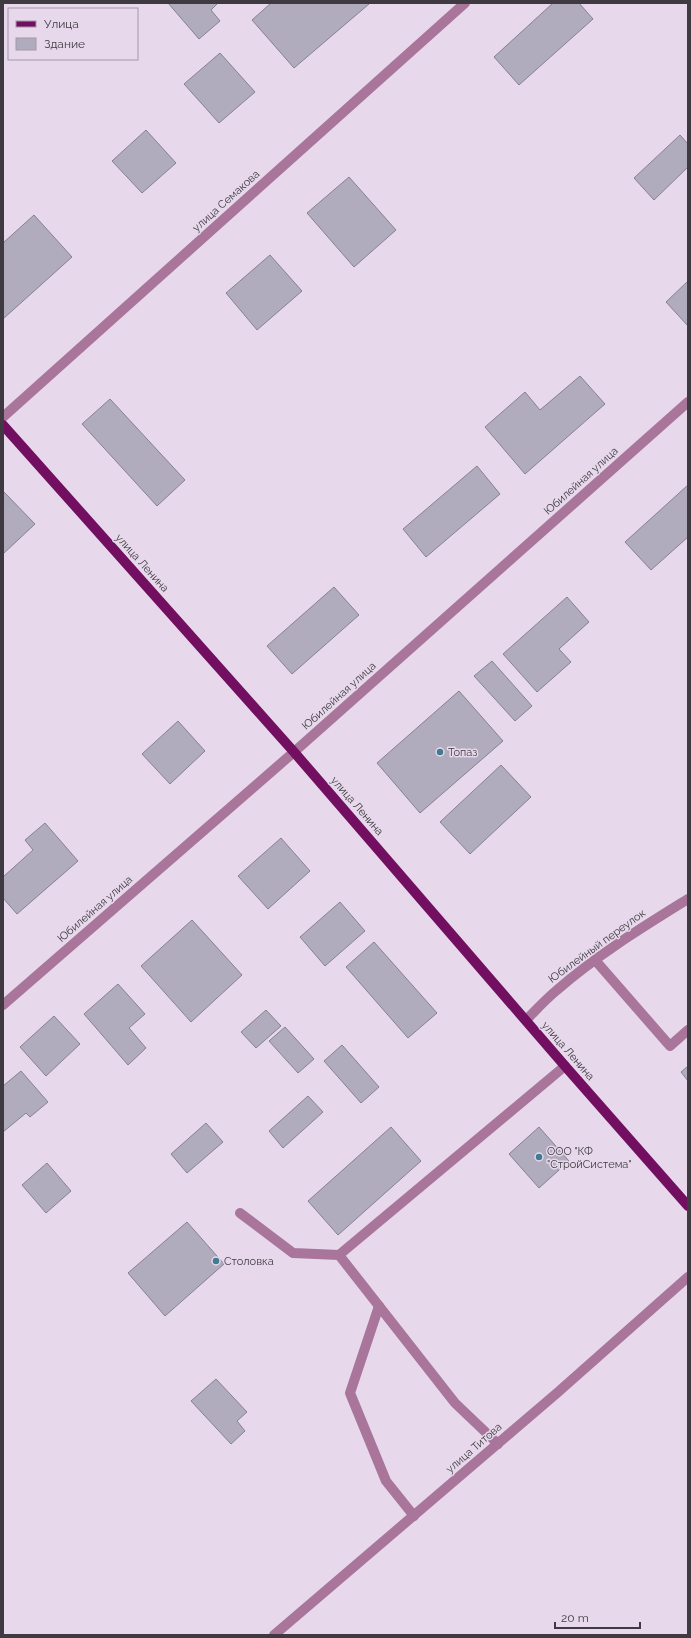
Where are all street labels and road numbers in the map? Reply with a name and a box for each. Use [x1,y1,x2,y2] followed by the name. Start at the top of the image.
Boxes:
[190,168,262,234] street label: улица Семакова
[541,444,621,518] street label: Юбилейная улица
[113,531,172,595] street label: улица Ленина
[299,659,379,733] street label: Юбилейная улица
[328,774,386,838] street label: улица Ленина
[55,873,135,945] street label: Юбилейная улица
[546,906,648,986] street label: Юбилейный переулок
[539,1019,597,1083] street label: улица Ленина
[443,1420,505,1476] street label: улица Титова

